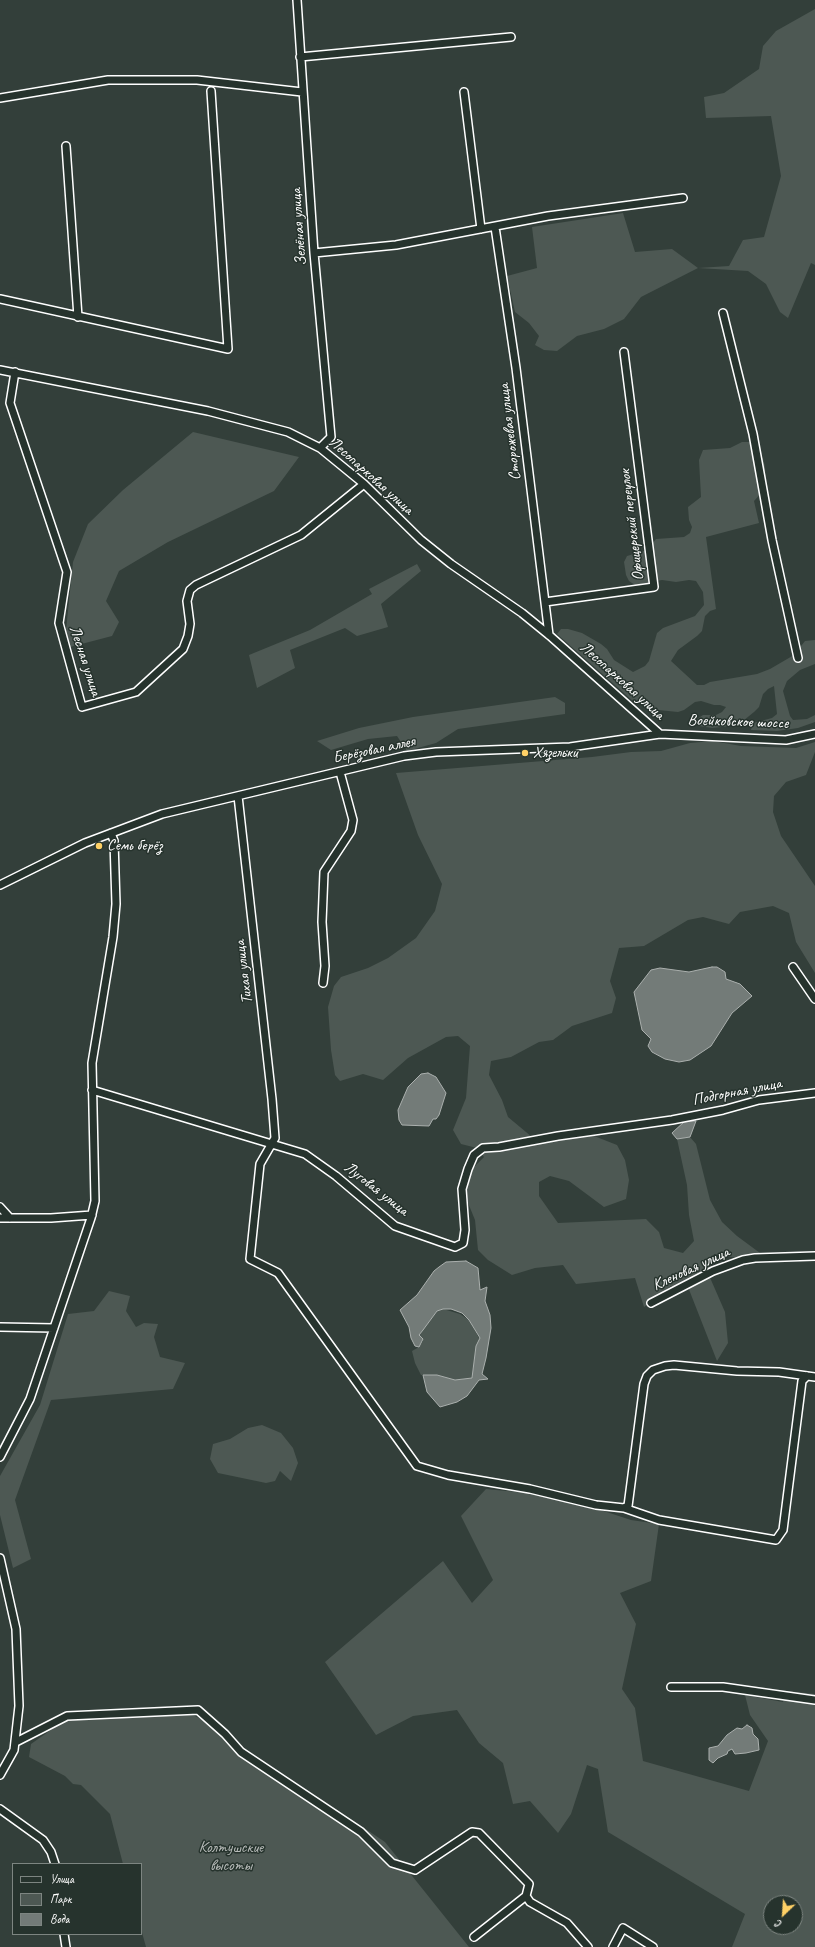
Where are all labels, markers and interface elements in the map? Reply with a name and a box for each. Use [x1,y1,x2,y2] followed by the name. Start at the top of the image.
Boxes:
[287,188,311,266] street label: Зелёная улица
[495,383,525,481] street label: Сторожевая улица
[325,433,417,519] street label: Лесопарковая улица
[616,468,648,582] street label: Офицерский переулок
[65,623,105,699] street label: Лесная улица
[576,638,668,724] street label: Лесопарковая улица
[687,711,789,733] street label: Воейковское шоссе
[331,732,417,768] street label: Берёзовая аллея
[533,743,578,763] place label: Хязельки
[520,748,530,758] marker: Хязельки
[107,836,162,856] place label: Семь берёз
[94,841,104,851] marker: Семь берёз
[231,939,257,1005] street label: Тихая улица
[691,1074,783,1110] street label: Подгорная улица
[340,1158,412,1220] street label: Луговая улица
[649,1243,733,1295] street label: Кленовая улица
[199,1838,263,1876] park label: Колтушские высоты
[12,1863,142,1935] legend
[50,1871,74,1887] text: Улица
[50,1891,71,1907] text: Парк
[763,1895,803,1935] north arrow
[50,1911,69,1927] text: Вода
[773,1917,784,1932] text: С

